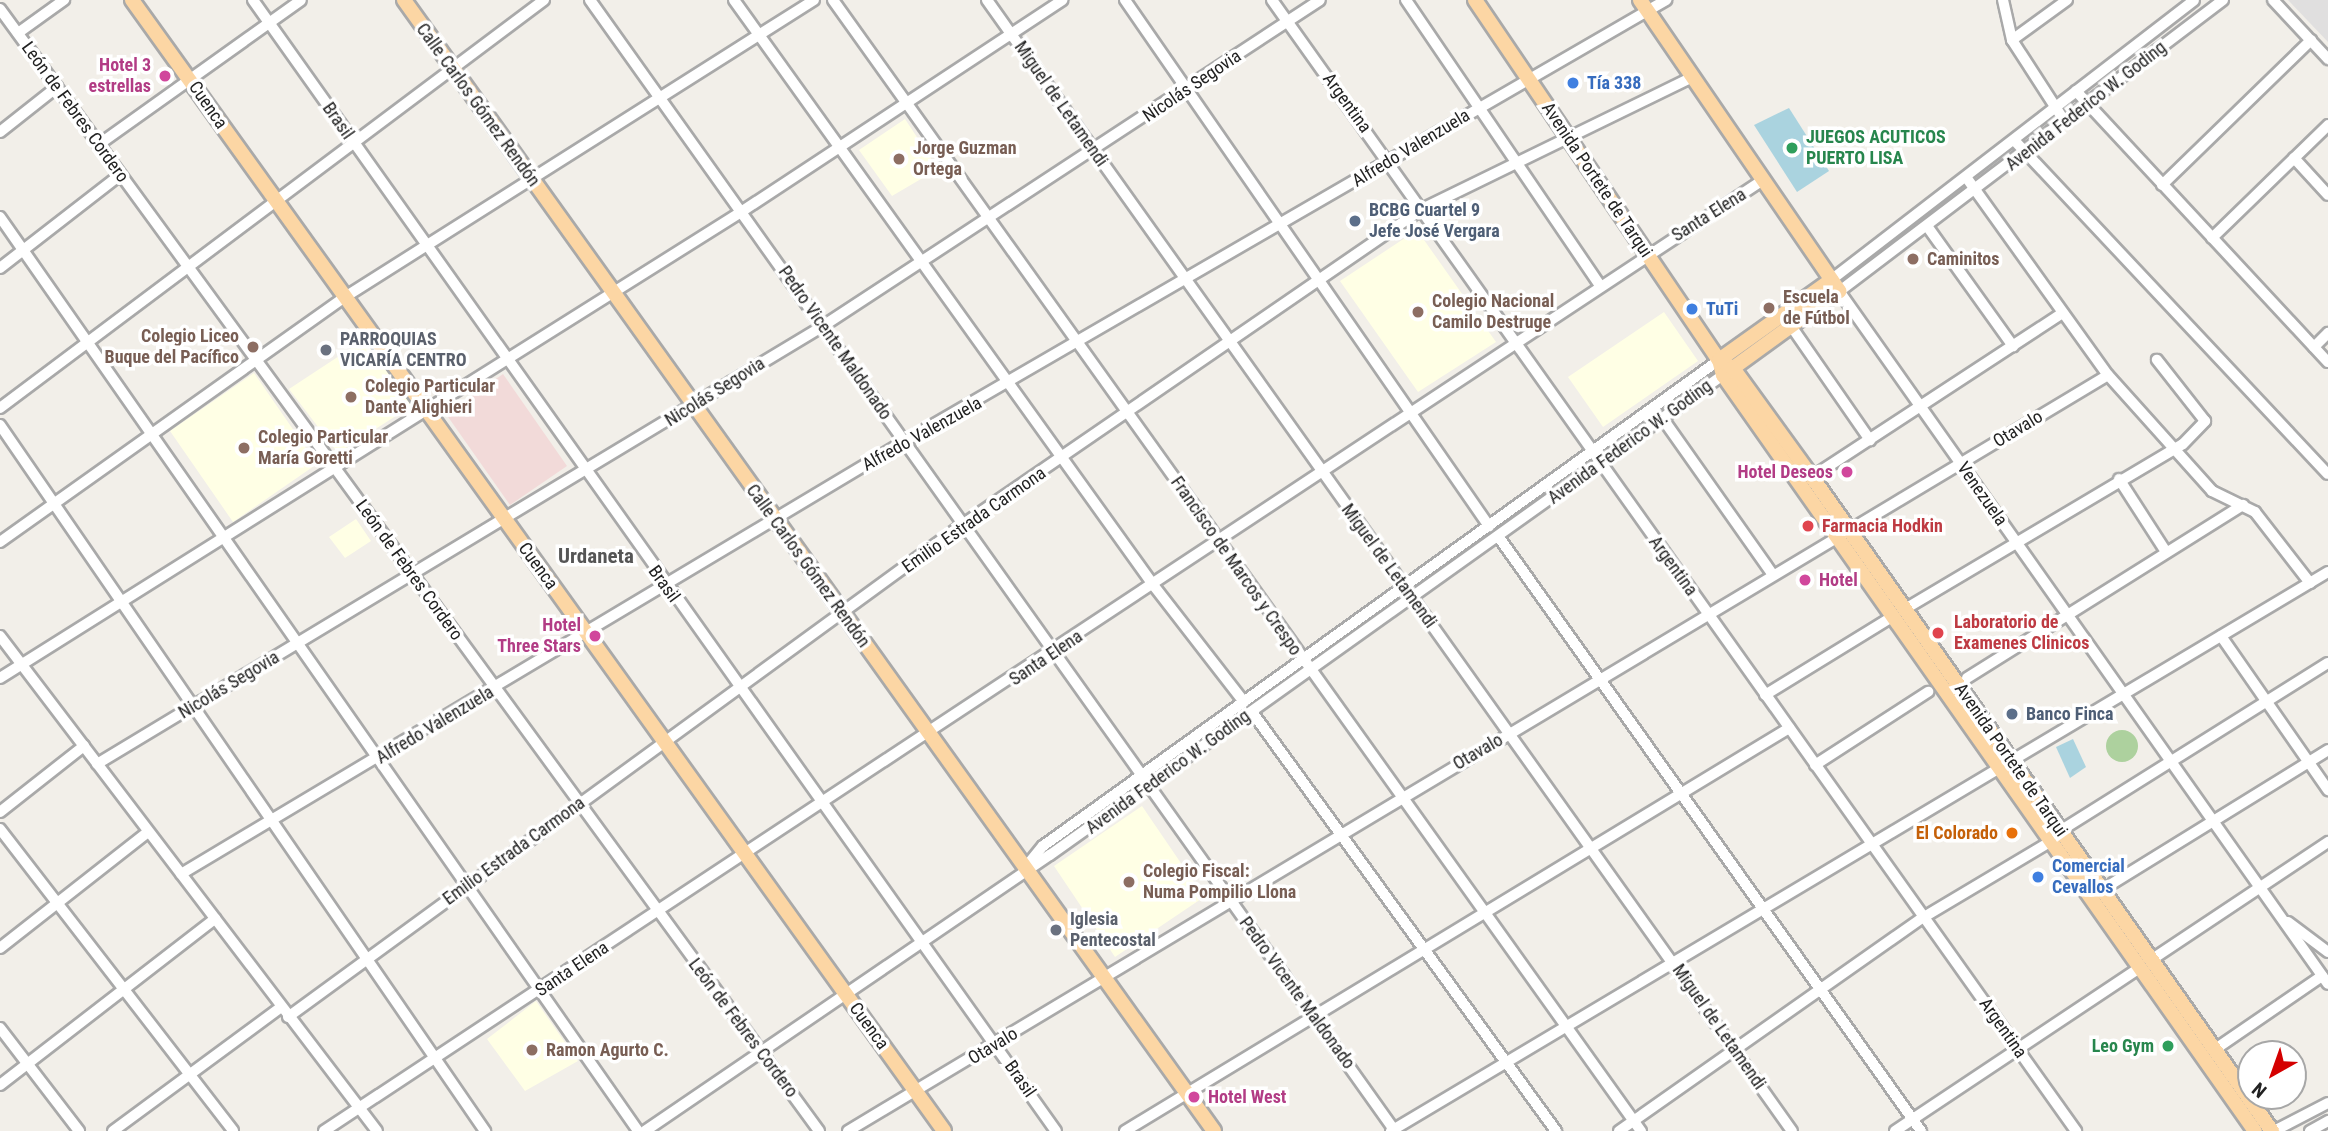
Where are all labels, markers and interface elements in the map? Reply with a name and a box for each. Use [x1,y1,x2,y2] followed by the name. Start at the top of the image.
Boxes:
[411,19,545,191] street label: Calle Carlos Gómez Rendón
[17,37,133,187] street label: León de Febres Cordero
[1010,37,1112,171] street label: Miguel de Letamendi
[2001,37,2171,175] street label: Avenida Federico W. Goding
[1139,45,1245,127] street label: Nicolás Segovia
[89,55,151,98] place label: Hotel 3 estrellas
[157,68,173,84] marker: Hotel 3 estrellas
[1318,69,1376,137] street label: Argentina
[1587,72,1641,94] place label: Tía 338
[1565,75,1581,91] marker: Tía 338
[184,77,232,133] street label: Cuenca
[318,98,358,144] street label: Brasil
[1537,98,1657,262] street label: Avenida Portete de Tarqui
[1348,104,1474,192] street label: Alfredo Valenzuela
[1806,127,1946,170] place label: JUEGOS ACUTICOS PUERTO LISA
[913,138,1017,180] place label: Jorge Guzman Ortega
[1784,140,1800,156] marker: JUEGOS ACUTICOS PUERTO LISA
[891,151,907,167] marker: Jorge Guzman Ortega
[1668,184,1750,246] street label: Santa Elena
[1369,200,1500,242] place label: BCBG Cuartel 9 Jefe José Vergara
[1347,213,1363,229] marker: BCBG Cuartel 9 Jefe José Vergara
[1927,248,1999,270] place label: Caminitos
[1905,251,1921,267] marker: Caminitos
[774,262,896,424] street label: Pedro Vicente Maldonado
[1783,287,1850,330] place label: Escuela de Fútbol
[1432,291,1554,334] place label: Colegio Nacional Camilo Destruge
[1706,298,1738,320] place label: TuTi
[1761,300,1777,316] marker: Escuela de Fútbol
[1684,301,1700,317] marker: TuTi
[1410,304,1426,320] marker: Colegio Nacional Camilo Destruge
[105,326,239,368] place label: Colegio Liceo Buque del Pacífico
[340,329,467,372] place label: PARROQUIAS VICARÍA CENTRO
[245,339,261,355] marker: Colegio Liceo Buque del Pacífico
[318,342,334,358] marker: PARROQUIAS VICARÍA CENTRO
[661,353,769,431] street label: Nicolás Segovia
[1544,375,1716,509] street label: Avenida Federico W. Goding
[365,376,495,418] place label: Colegio Particular Dante Alighieri
[343,389,359,405] marker: Colegio Particular Dante Alighieri
[858,392,986,476] street label: Alfredo Valenzuela
[1989,406,2047,452] street label: Otavalo
[258,427,388,470] place label: Colegio Particular María Goretti
[236,440,252,456] marker: Colegio Particular María Goretti
[1952,458,2012,530] street label: Venezuela
[1737,461,1833,483] place label: Hotel Deseos
[898,462,1050,578] street label: Emilio Estrada Carmona
[1839,464,1855,480] marker: Hotel Deseos
[1166,472,1306,660] street label: Francisco de Marcos y Crespo
[741,480,875,652] street label: Calle Carlos Gómez Rendón
[351,495,467,645] street label: León de Febres Cordero
[1337,500,1441,632] street label: Miguel de Letamendi
[1822,515,1943,537] place label: Farmacia Hodkin
[1800,518,1816,534] marker: Farmacia Hodkin
[1644,532,1702,600] street label: Argentina
[514,538,562,594] street label: Cuenca
[558,543,634,569] district label: Urdaneta
[643,561,685,607] street label: Brasil
[1819,569,1858,591] place label: Hotel
[1797,572,1813,588] marker: Hotel
[1954,612,2089,654] place label: Laboratorio de Examenes Clinicos
[497,615,581,658] place label: Hotel Three Stars
[1928,623,1948,643] marker: Laboratorio de Examenes Clinicos
[1005,626,1087,690] street label: Santa Elena
[587,628,603,644] marker: Hotel Three Stars
[175,646,283,724] street label: Nicolás Segovia
[1950,679,2072,841] street label: Avenida Portete de Tarqui
[372,681,498,769] street label: Alfredo Valenzuela
[2026,703,2114,725] place label: Banco Finca
[1082,705,1254,839] street label: Avenida Federico W. Goding
[2004,706,2020,722] marker: Banco Finca
[1449,729,1507,775] street label: Otavalo
[439,792,589,910] street label: Emilio Estrada Carmona
[1916,822,1998,844] place label: El Colorado
[2004,825,2020,841] marker: El Colorado
[2052,856,2125,898] place label: Comercial Cevallos
[1143,861,1296,903] place label: Colegio Fiscal: Numa Pompilio Llona
[2030,869,2046,885] marker: Comercial Cevallos
[1121,874,1137,890] marker: Colegio Fiscal: Numa Pompilio Llona
[1070,909,1156,951] place label: Iglesia Pentecostal
[1235,913,1359,1073] street label: Pedro Vicente Maldonado
[1048,922,1064,938] marker: Iglesia Pentecostal
[531,937,613,1001] street label: Santa Elena
[684,954,802,1102] street label: León de Febres Cordero
[1668,960,1770,1094] street label: Miguel de Letamendi
[1975,994,2031,1062] street label: Argentina
[845,998,893,1054] street label: Cuenca
[964,1023,1022,1069] street label: Otavalo
[2092,1035,2154,1057] place label: Leo Gym
[2160,1038,2176,1054] marker: Leo Gym
[546,1039,669,1061] place label: Ramon Agurto C.
[2237,1040,2307,1110] north arrow
[524,1042,540,1058] marker: Ramon Agurto C.
[1000,1056,1040,1102] street label: Brasil
[2248,1077,2271,1102] text: N
[1208,1086,1286,1108] place label: Hotel West
[1186,1089,1202,1105] marker: Hotel West

